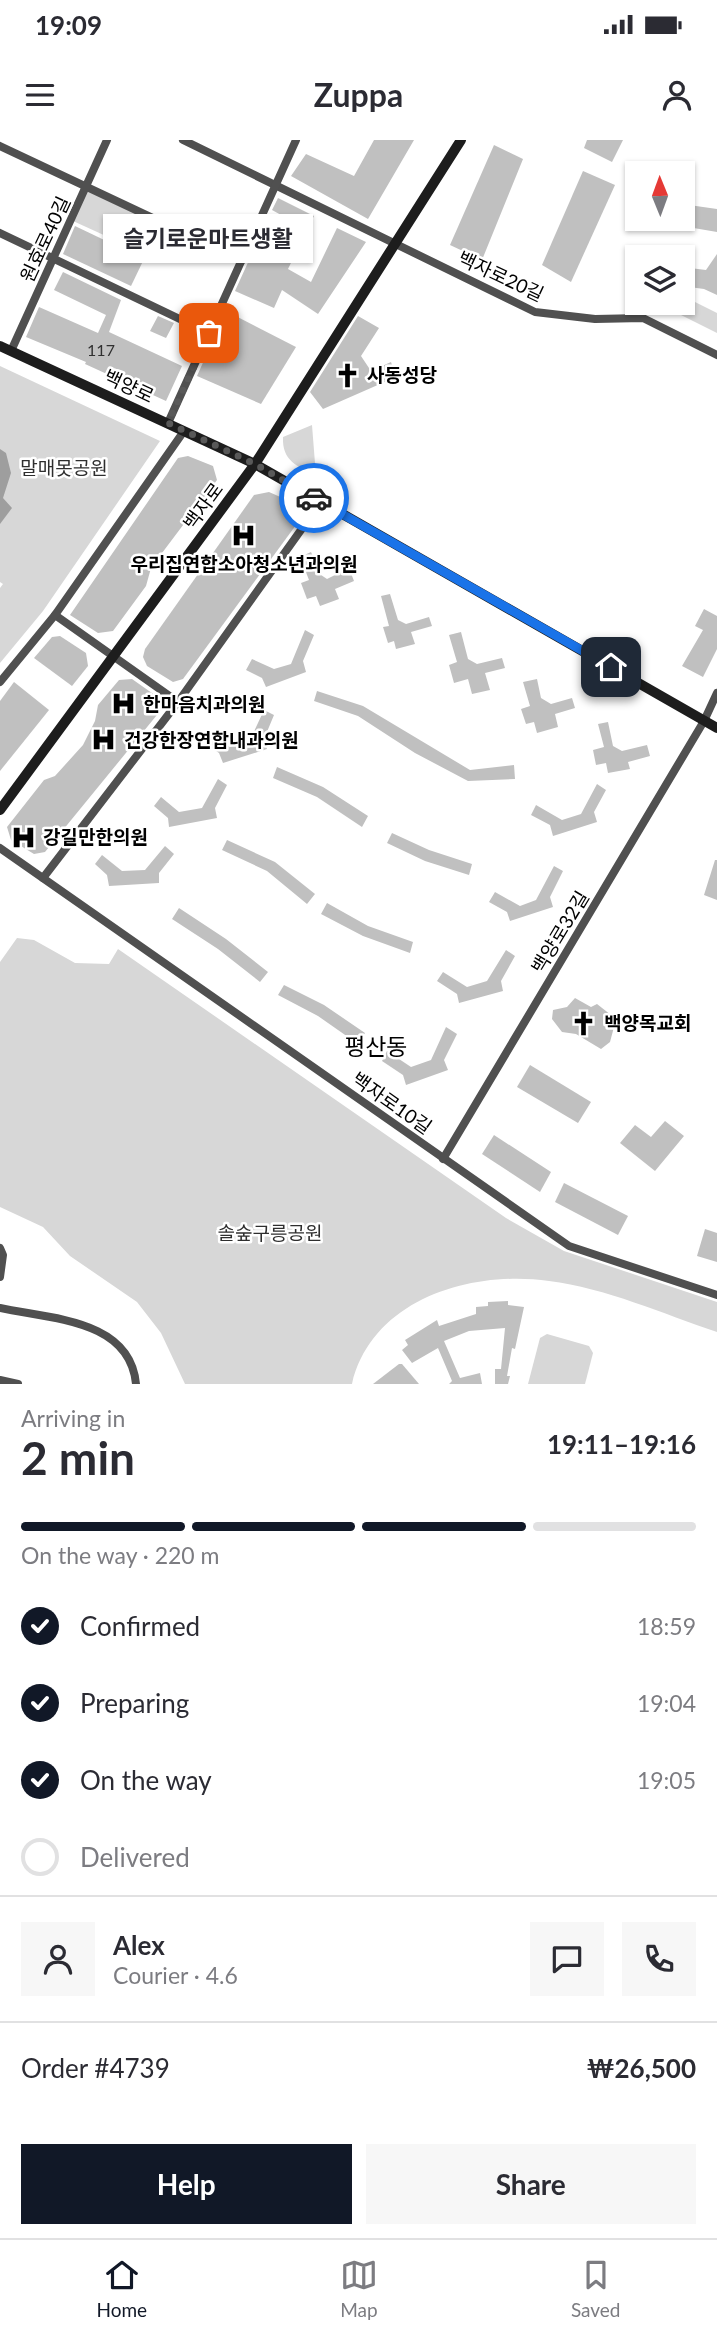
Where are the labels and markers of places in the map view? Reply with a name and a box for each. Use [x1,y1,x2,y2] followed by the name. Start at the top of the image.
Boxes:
[104,214,314,263] callout: 슬기로운마트생활
[179,303,239,363] pin
[333,361,361,389] church icon: 사동성당
[367,363,437,386] place label: 사동성당
[230,522,258,550] hospital icon: 우리집연합소아청소년과의원
[130,552,358,575] place label: 우리집연합소아청소년과의원
[581,637,641,697] pin
[109,690,137,718] hospital icon: 한마음치과의원
[143,692,265,715] place label: 한마음치과의원
[90,726,118,754] hospital icon: 건강한장연합내과의원
[124,728,299,751] place label: 건강한장연합내과의원
[9,823,37,851] hospital icon: 강길만한의원
[43,825,148,848] place label: 강길만한의원
[570,1009,598,1037] church icon: 백양목교회
[604,1011,691,1034] place label: 백양목교회

